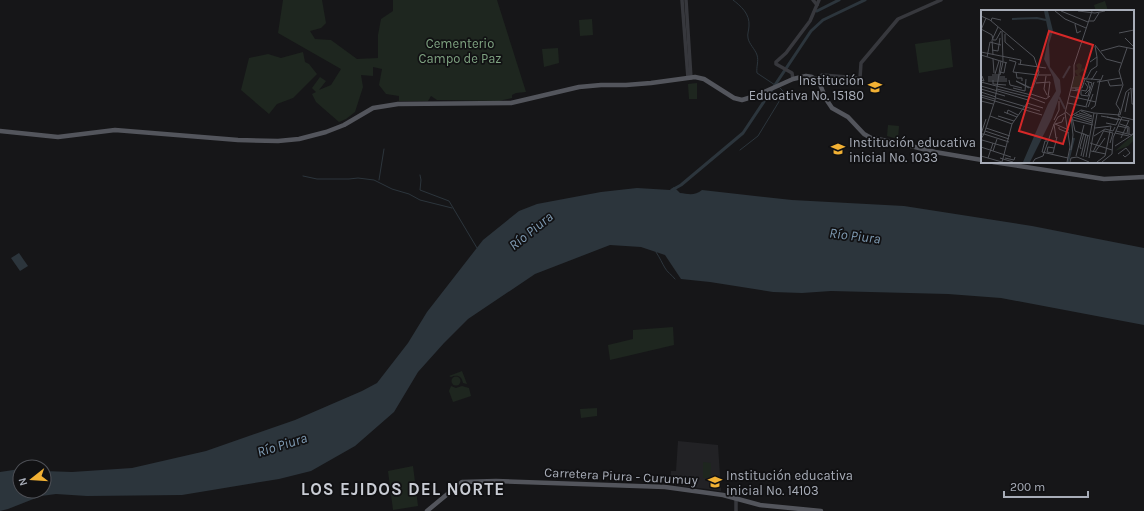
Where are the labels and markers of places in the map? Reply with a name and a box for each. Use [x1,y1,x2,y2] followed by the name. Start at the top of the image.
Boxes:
[749,73,864,103] place label: Institución Educativa No. 15180
[867,79,883,95] school or university icon: Institución Educativa No. 15180
[849,135,976,165] place label: Institución educativa inicial No. 1033
[830,141,846,157] school or university icon: Institución educativa inicial No. 1033
[726,468,853,498] place label: Institución educativa inicial No. 14103
[707,474,723,490] school or university icon: Institución educativa inicial No. 14103

